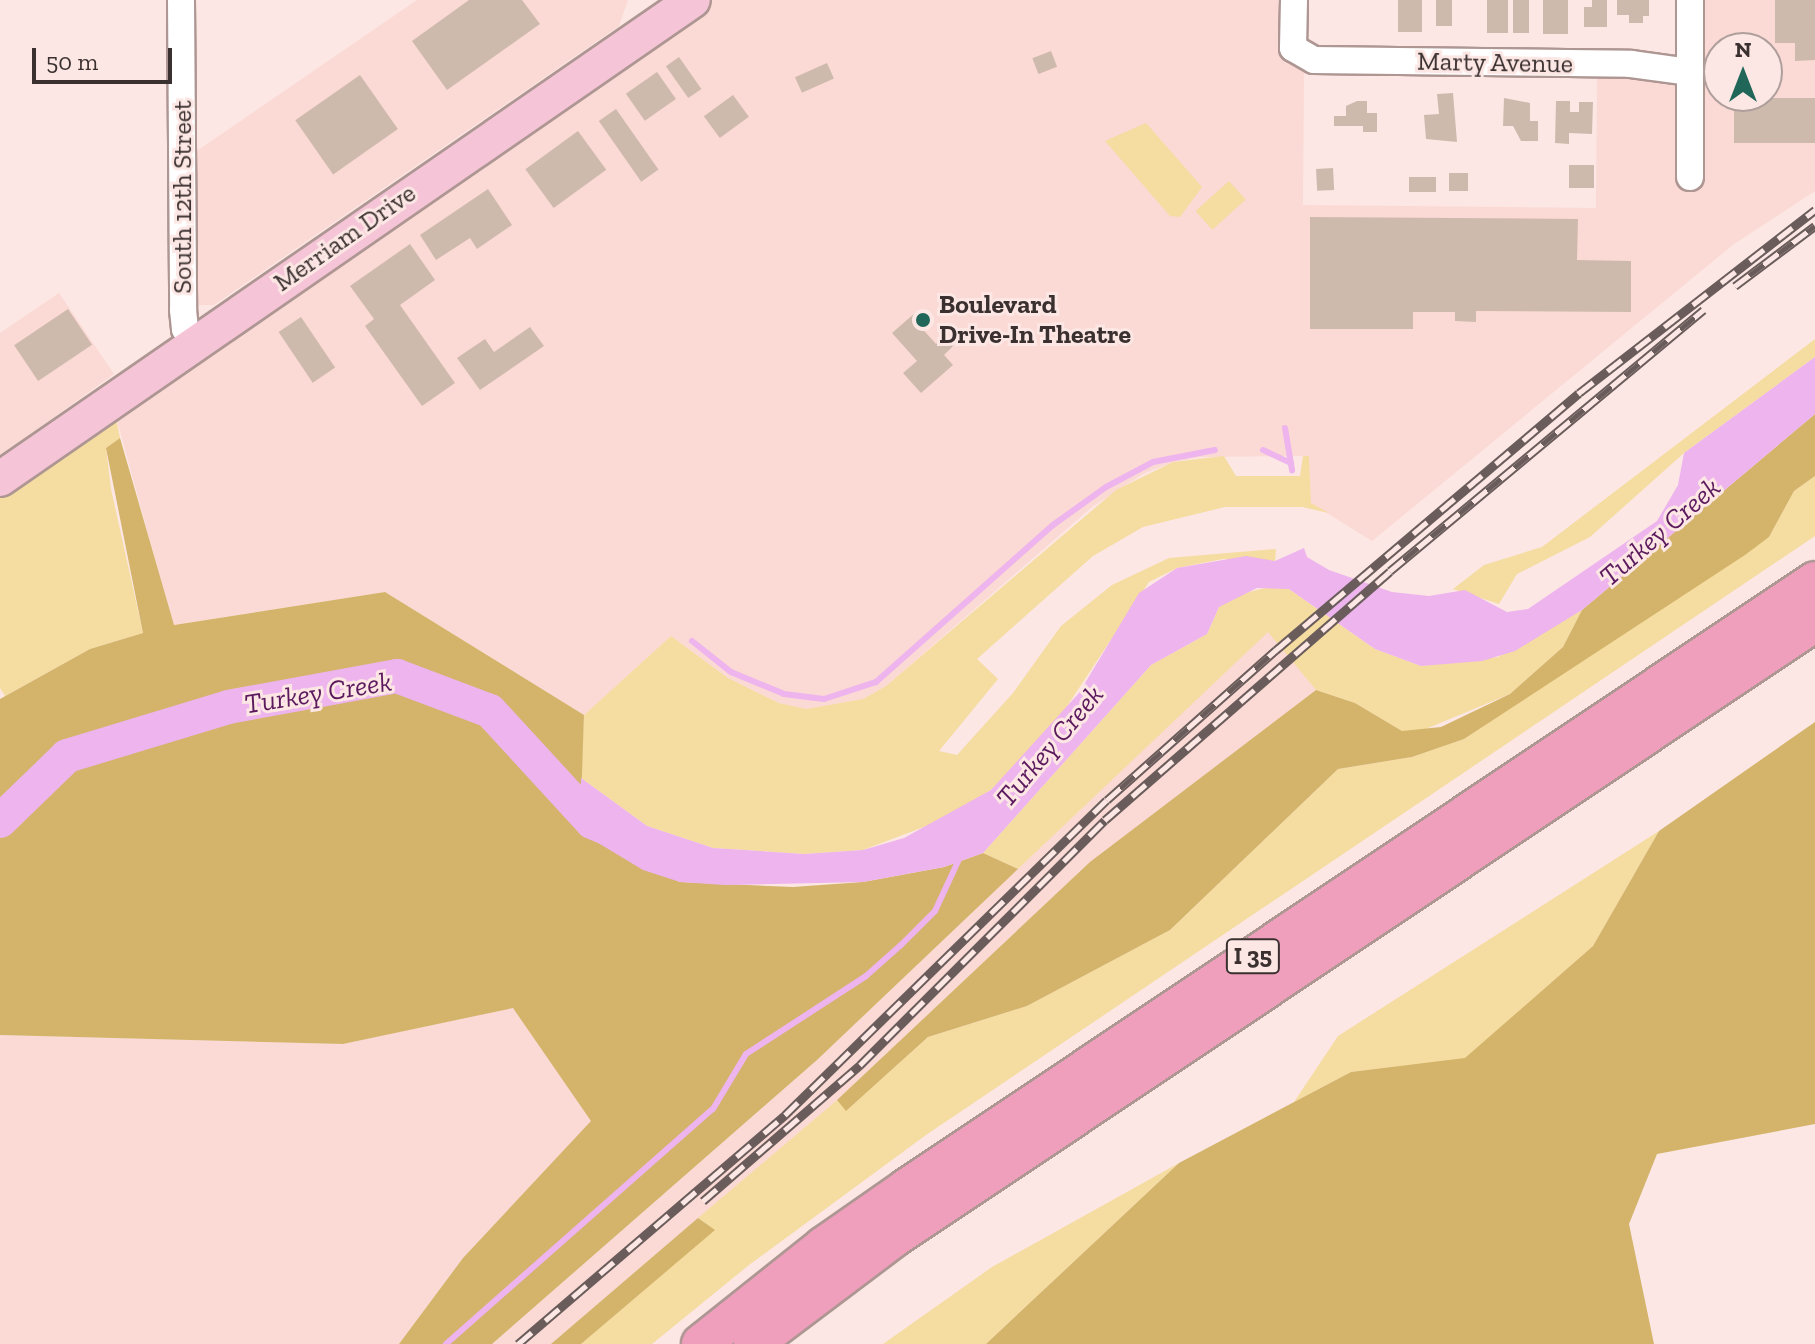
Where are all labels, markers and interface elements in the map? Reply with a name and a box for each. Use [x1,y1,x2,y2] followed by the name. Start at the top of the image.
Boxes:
[36,32,176,82] scale bar
[1703,32,1783,112] north arrow
[1735,36,1751,63] text: N
[1416,46,1574,80] street label: Marty Avenue
[46,47,98,76] text: 50 m
[167,100,199,294] street label: South 12th Street
[268,178,422,298] street label: Merriam Drive
[939,289,1131,350] place label: Boulevard Drive-In Theatre
[914,311,932,329] marker: Boulevard Drive-In Theatre
[1593,471,1727,593] water label: Turkey Creek
[242,665,394,721] water label: Turkey Creek
[989,678,1111,814] water label: Turkey Creek
[1225,936,1281,976] road number: I 35

